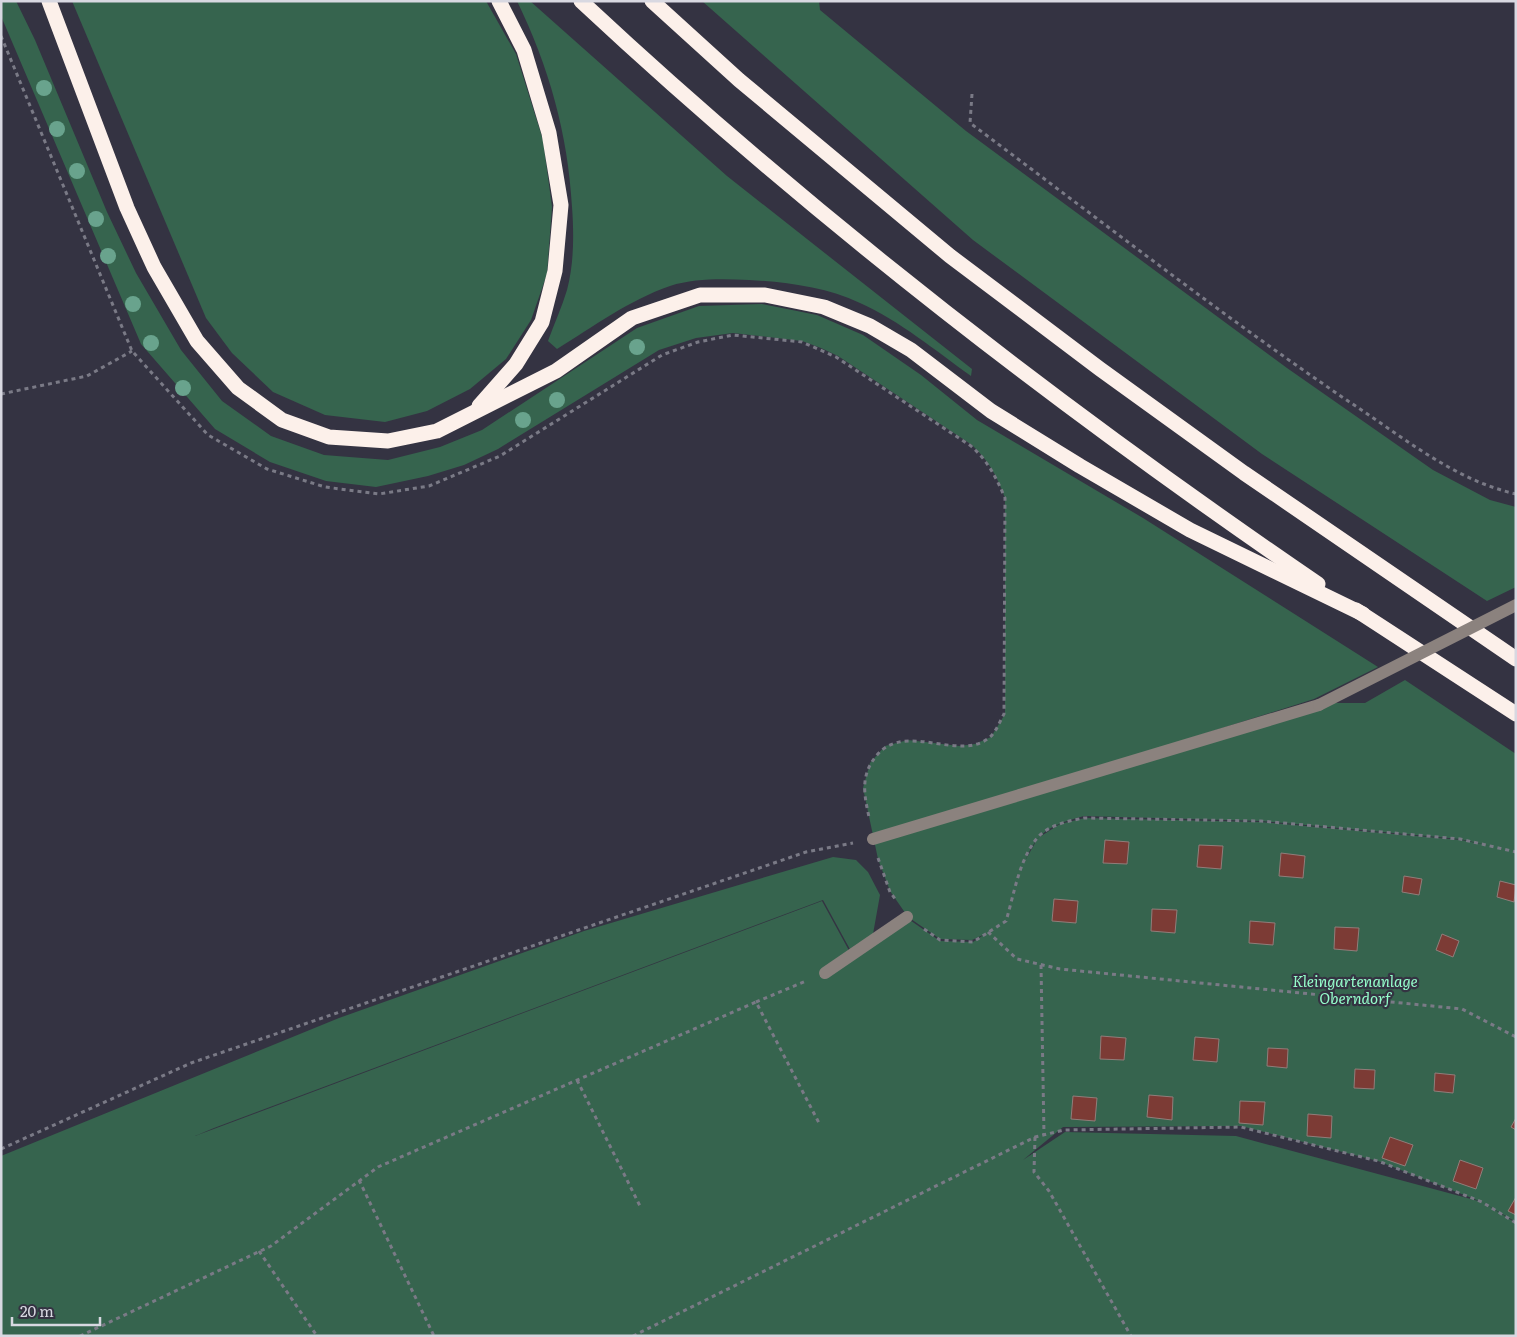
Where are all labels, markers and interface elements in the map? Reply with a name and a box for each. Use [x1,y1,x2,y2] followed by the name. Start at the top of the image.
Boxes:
[1292,969,1418,1009] park label: Kleingartenanlage Oberndorf
[12,1294,100,1326] scale bar
[20,1299,54,1322] text: 20 m

